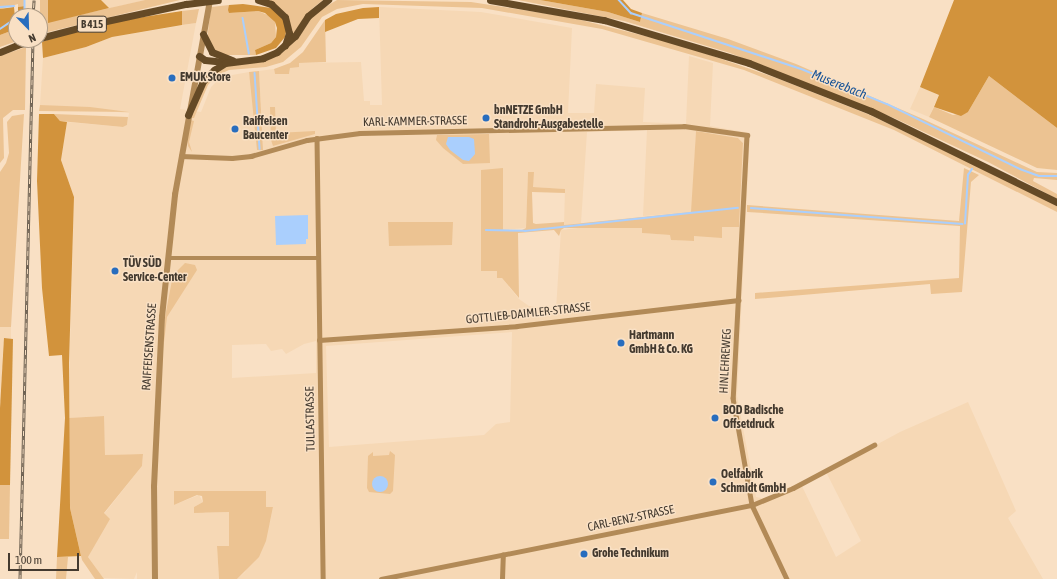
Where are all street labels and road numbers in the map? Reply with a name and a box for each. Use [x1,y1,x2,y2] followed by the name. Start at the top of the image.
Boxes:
[76,15,108,33] road number: B 415
[363,114,467,130] street label: KARL-KAMMER-STRASSE
[465,300,591,328] street label: GOTTLIEB-DAIMLER-STRASSE
[140,303,160,391] street label: RAIFFEISENSTRASSE
[717,328,735,394] street label: HINLEHREWEG
[303,386,319,452] street label: TULLASTRASSE
[586,503,676,535] street label: CARL-BENZ-STRASSE

